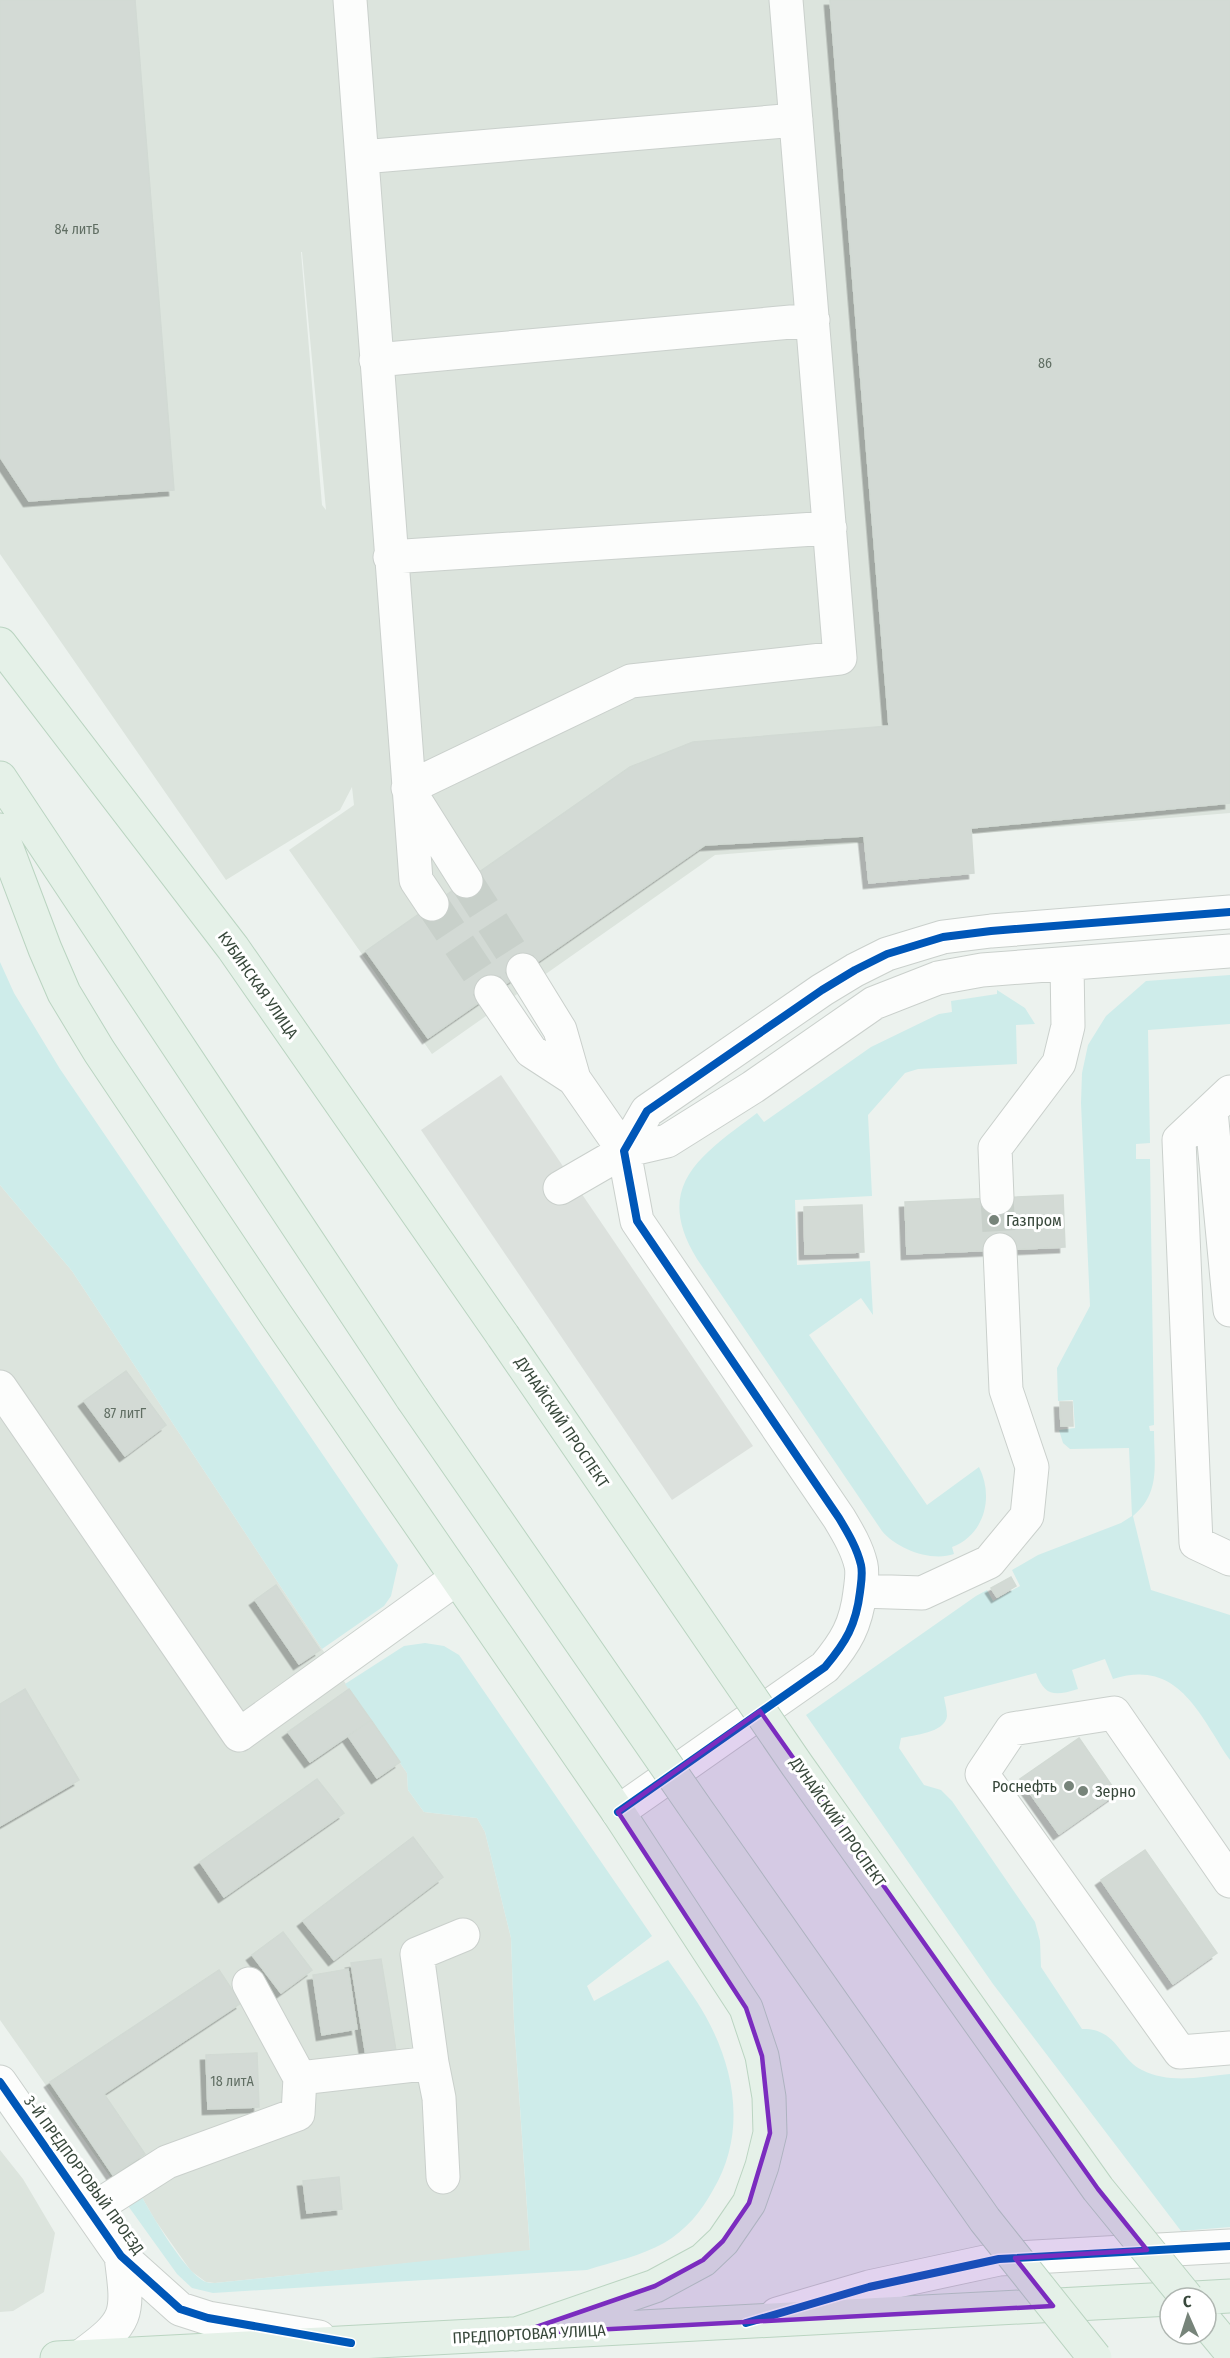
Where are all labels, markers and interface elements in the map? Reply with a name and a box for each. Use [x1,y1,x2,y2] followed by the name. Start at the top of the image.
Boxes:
[55,221,99,238] house number: 84 литБ
[1038,355,1052,372] house number: 86
[214,928,302,1043] street label: КУБИНСКАЯ УЛИЦА
[1006,1211,1062,1230] place label: Газпром
[987,1213,1001,1227] marker: Газпром
[511,1352,613,1491] street label: ДУНАЙСКИЙ ПРОСПЕКТ
[104,1405,147,1422] house number: 87 литГ
[786,1753,890,1891] street label: ДУНАЙСКИЙ ПРОСПЕКТ
[992,1777,1057,1796] place label: Роснефть
[1062,1779,1076,1793] marker: Роснефть
[1095,1782,1136,1801] place label: Зерно
[1076,1784,1090,1798] marker: Зерно
[210,2073,254,2090] house number: 18 литА
[20,2092,148,2258] street label: 3-Й ПРЕДПОРТОВЫЙ ПРОЕЗД
[1158,2286,1218,2346] north arrow
[1183,2292,1193,2311] text: С
[452,2320,607,2347] street label: ПРЕДПОРТОВАЯ УЛИЦА

